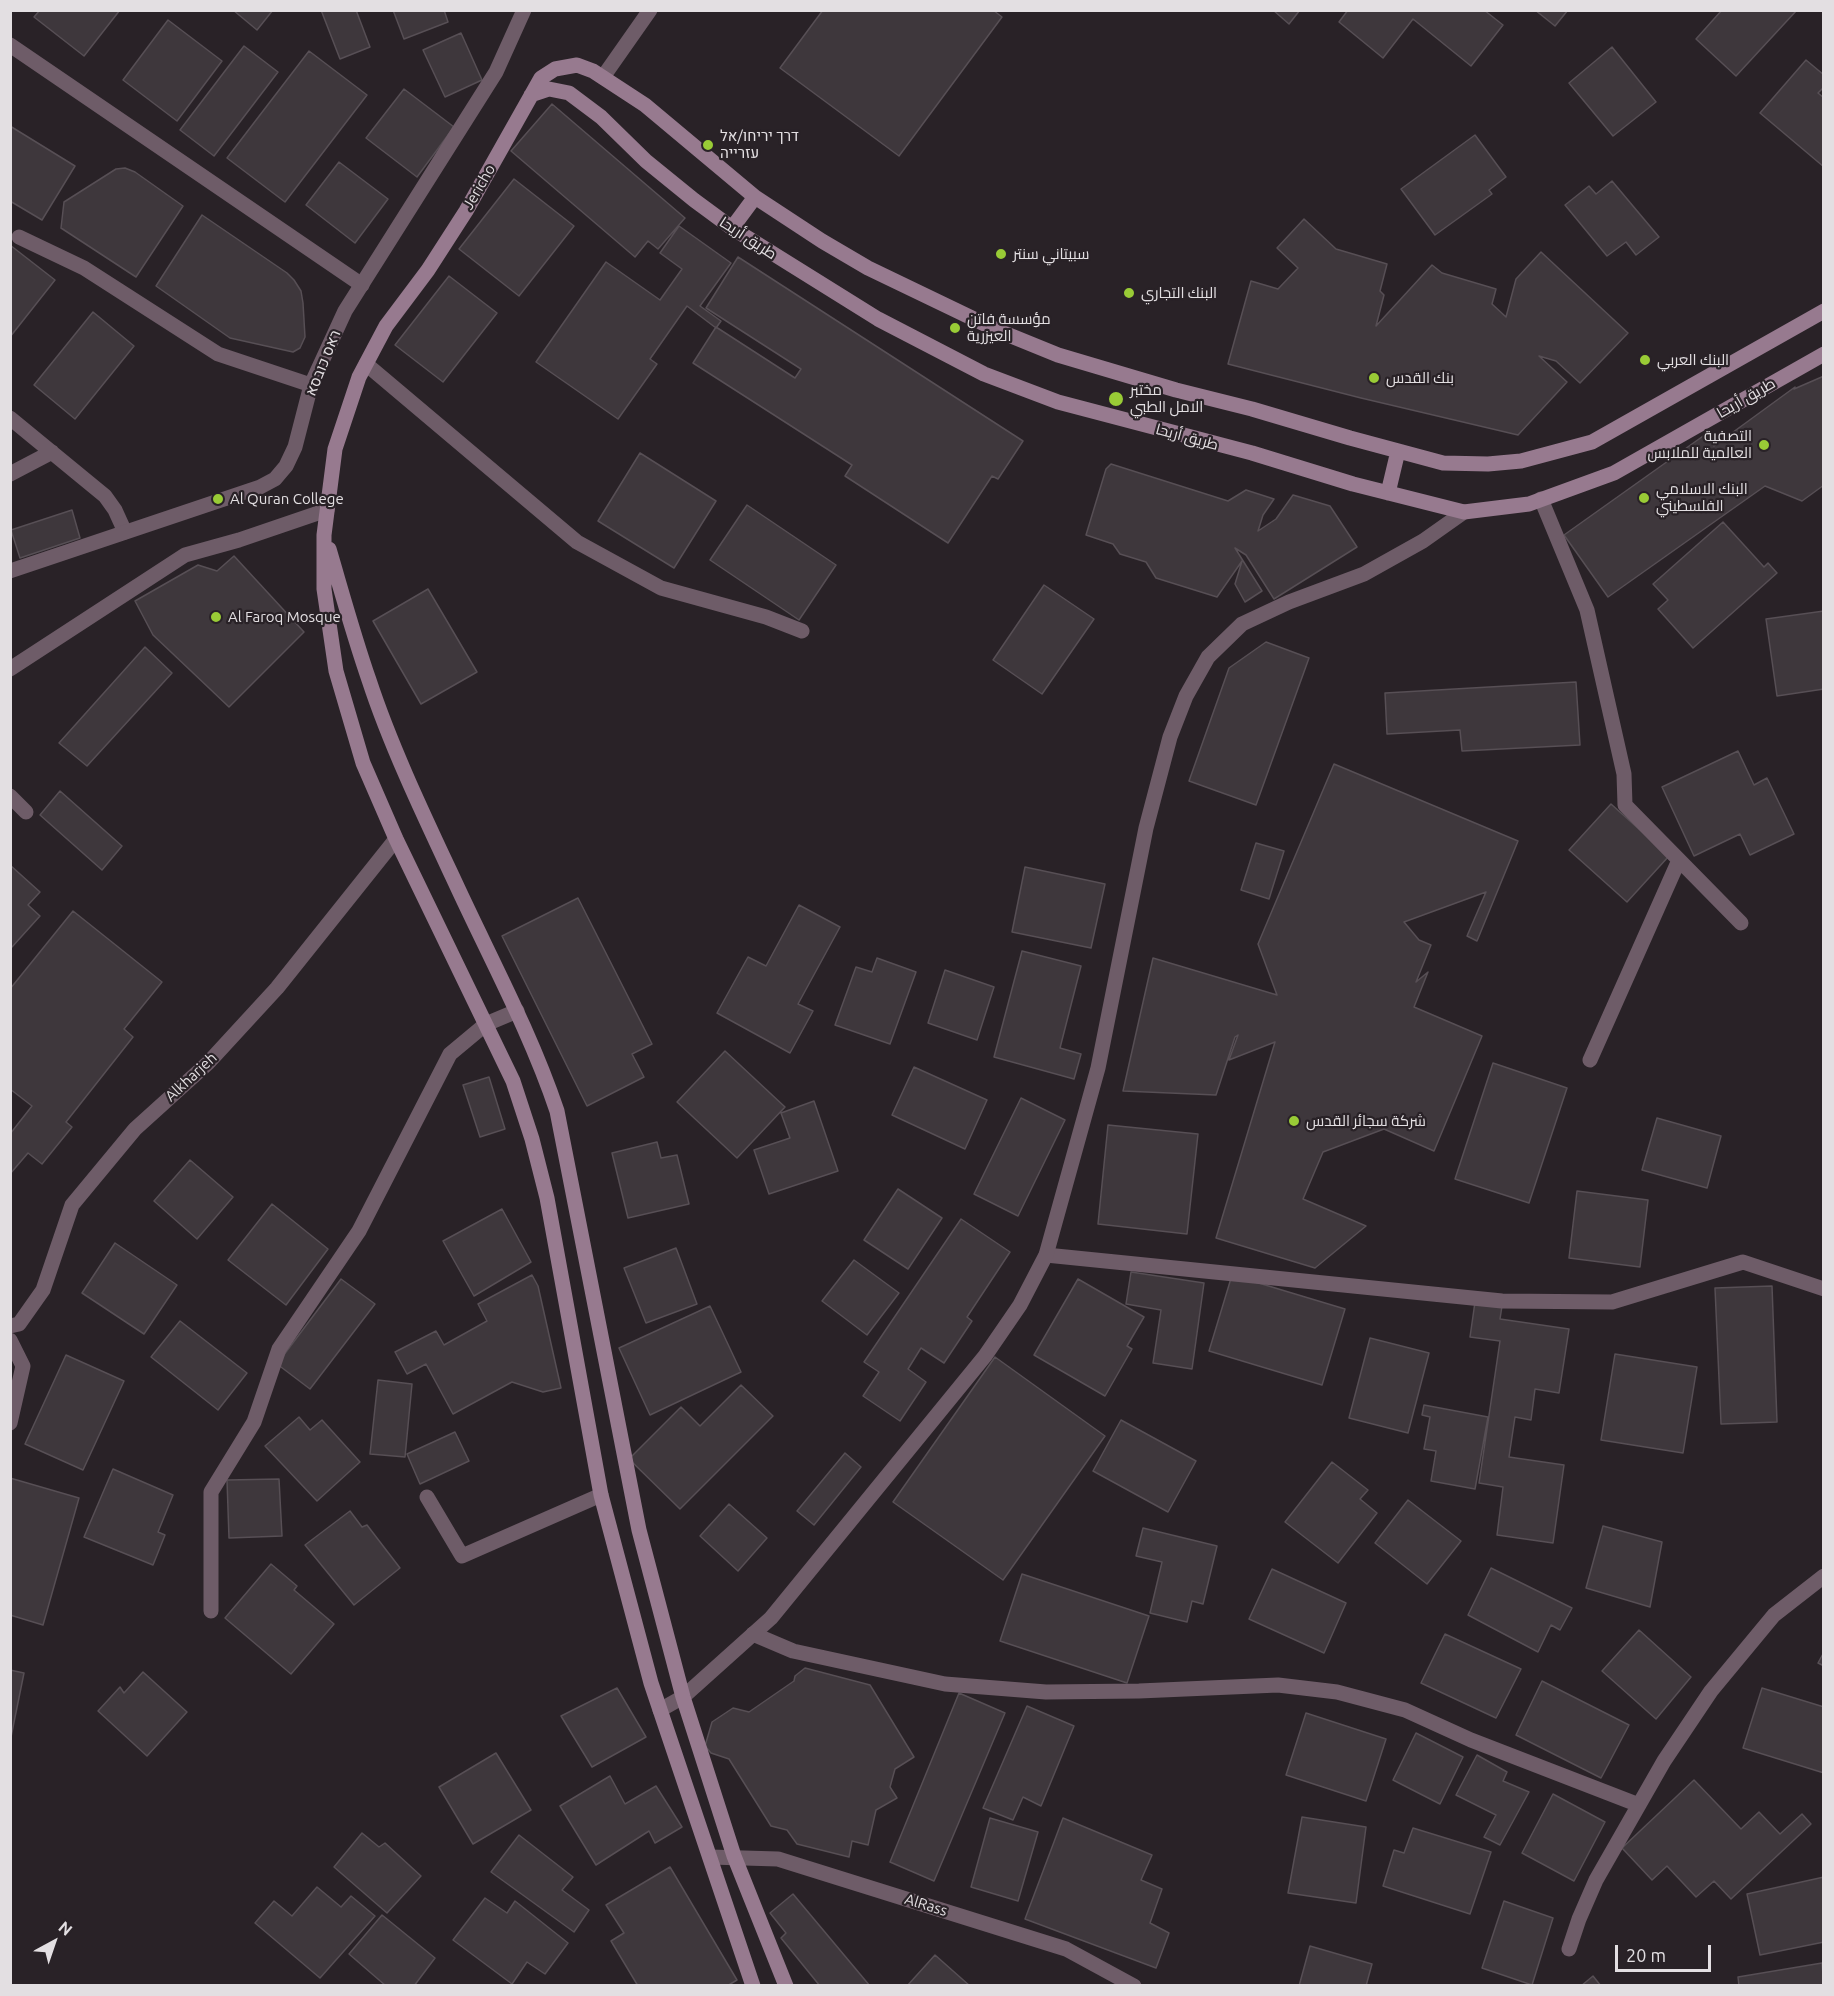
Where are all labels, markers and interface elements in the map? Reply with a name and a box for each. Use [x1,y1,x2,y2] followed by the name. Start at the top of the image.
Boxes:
[720,127,799,162] place label: דרך יריחו/אל עזרייה
[701,138,715,152] marker: דרך יריחו/אל עזרייה
[459,161,499,213] street label: Jericho
[716,213,780,263] street label: طريق أريحا
[1013,245,1089,263] place label: سبيتاني سنتر
[994,247,1008,261] marker: سبيتاني سنتر
[1141,284,1217,302] place label: البنك التجاري
[1122,286,1136,300] marker: البنك التجاري
[967,310,1051,345] place label: مؤسسة فاتن العيزرية
[948,321,962,335] marker: مؤسسة فاتن العيزرية
[302,327,344,399] street label: ראס כובסא
[1657,351,1729,369] place label: البنك العربي
[1638,353,1652,367] marker: البنك العربي
[1386,369,1454,387] place label: بنك القدس
[1367,371,1381,385] marker: بنك القدس
[1714,374,1778,422] street label: طريق أريحا
[1130,381,1203,416] place label: مختبر الامل الطبي
[1107,390,1125,408] marker: مختبر الامل الطبي
[1154,420,1220,454] street label: طريق أريحا
[1647,427,1752,462] place label: التصفية العالمية للملابس
[1757,438,1771,452] marker: التصفية العالمية للملابس
[1656,480,1748,515] place label: البنك الاسلامي الفلسطيني
[230,490,344,508] place label: Al Quran College
[1637,491,1651,505] marker: البنك الاسلامي الفلسطيني
[211,492,225,506] marker: Al Quran College
[228,608,341,626] place label: Al Faroq Mosque
[209,610,223,624] marker: Al Faroq Mosque
[162,1049,220,1105] street label: Alkharjeh
[1306,1112,1426,1130] place label: شركة سجائر القدس
[1287,1114,1301,1128] marker: شركة سجائر القدس
[902,1890,950,1920] street label: AlRass
[24,1912,84,1972] north arrow
[55,1917,76,1939] text: N
[1618,1933,1714,1971] scale bar
[1626,1945,1666,1965] text: 20 m

